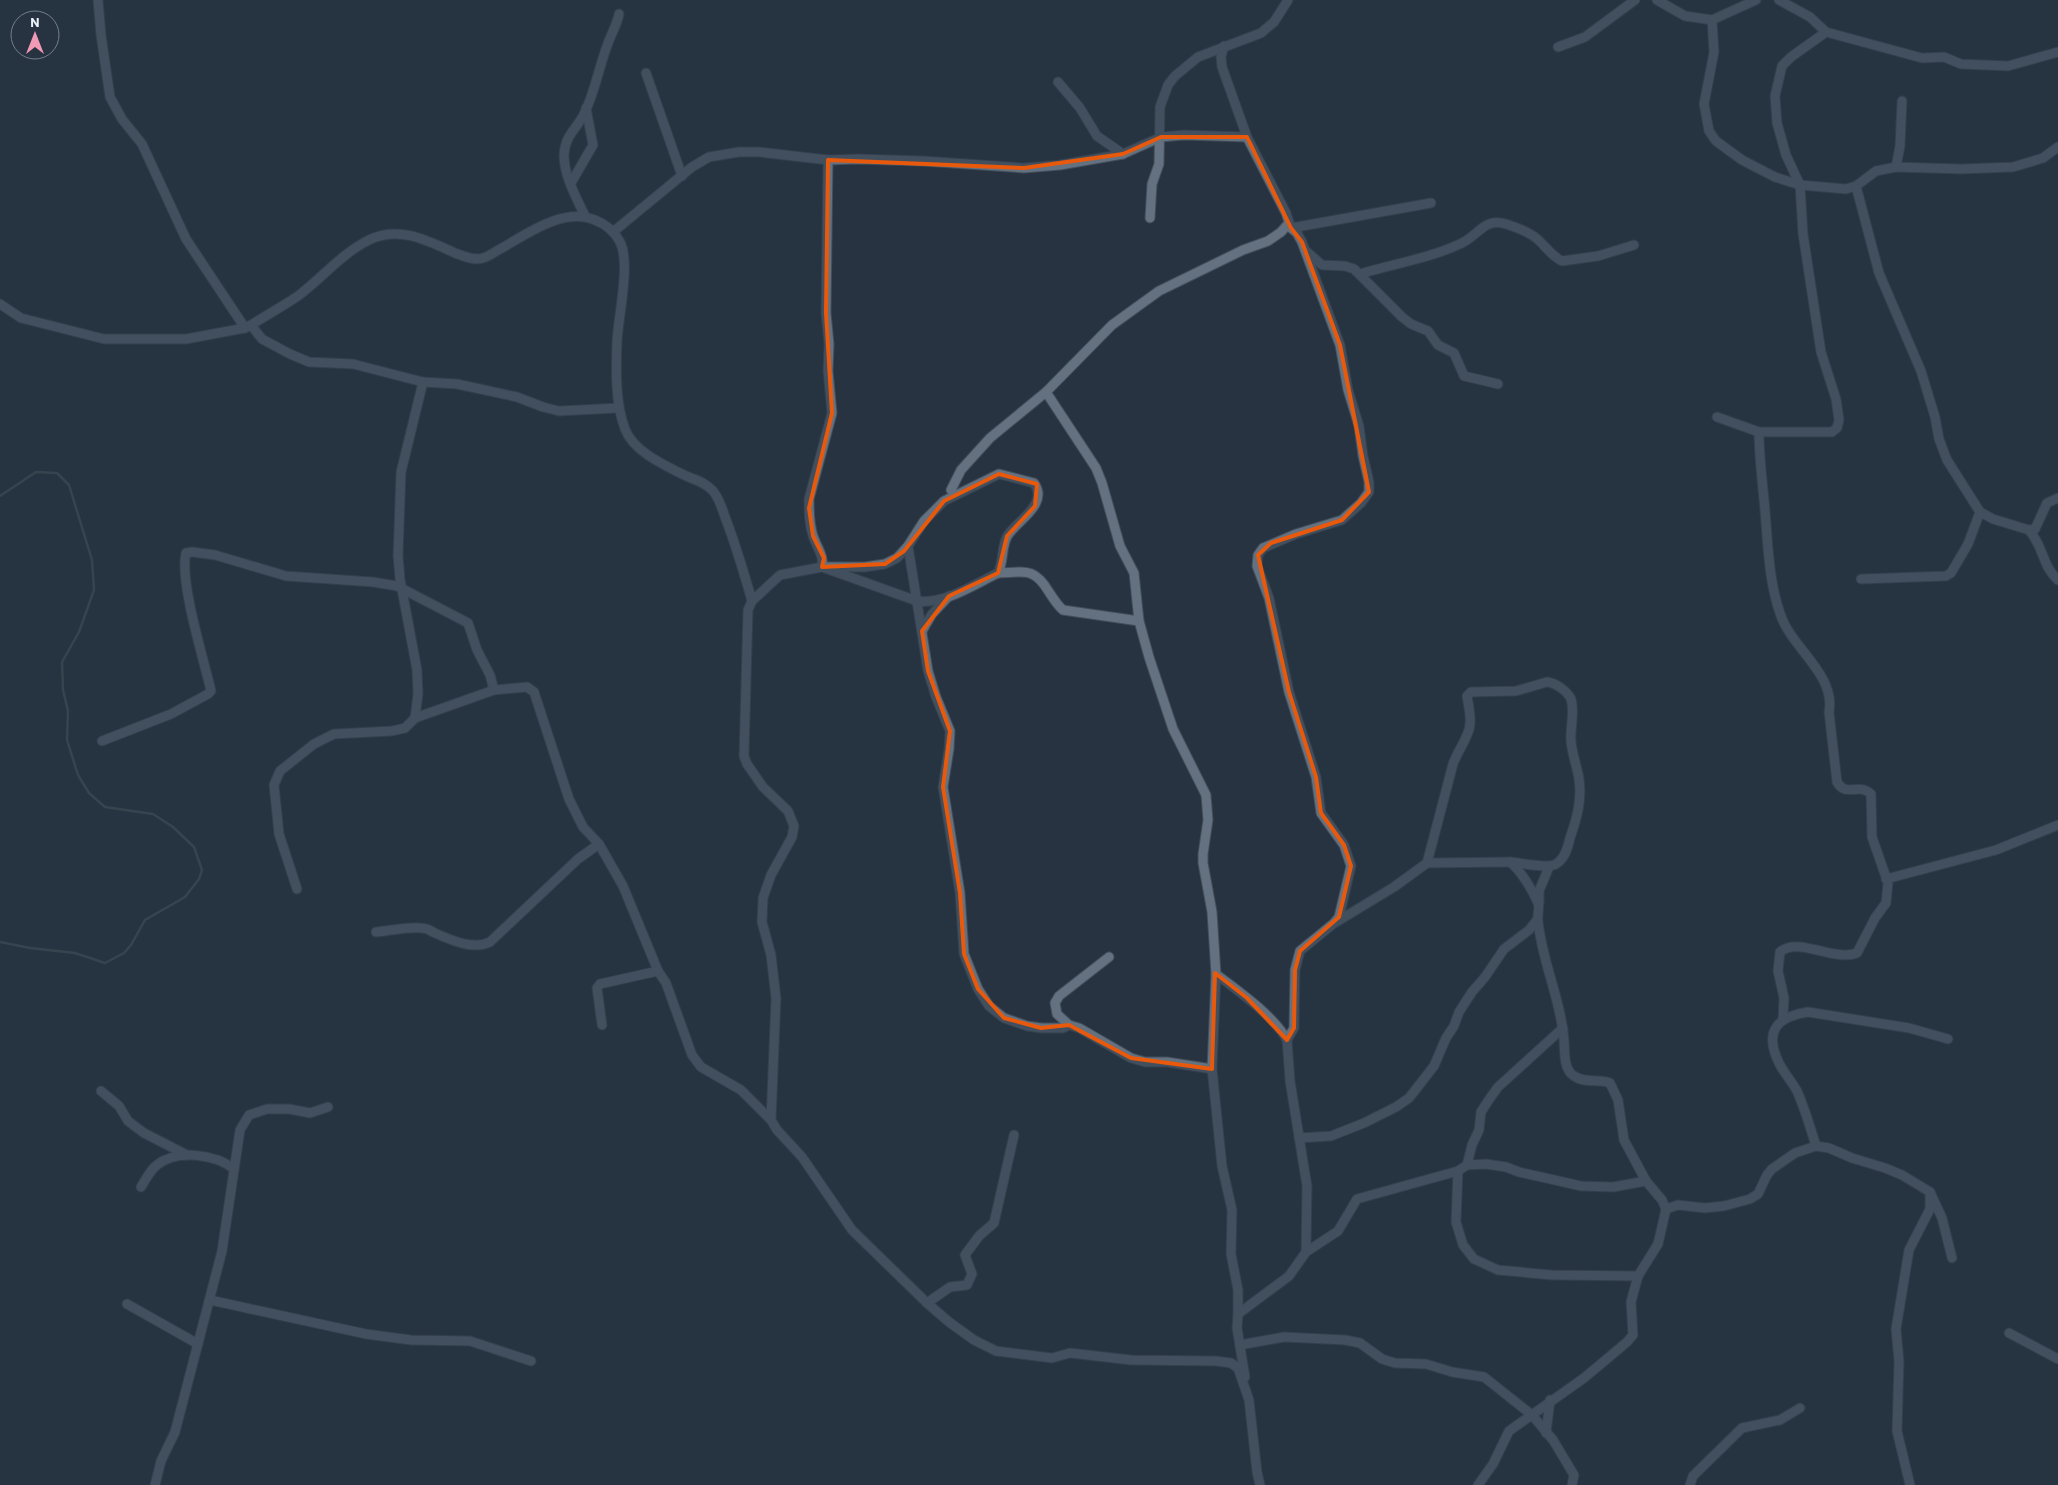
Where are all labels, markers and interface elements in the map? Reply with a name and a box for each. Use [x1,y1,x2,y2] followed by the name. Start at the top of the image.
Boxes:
[10,10,60,60] north arrow
[30,13,40,30] text: N

